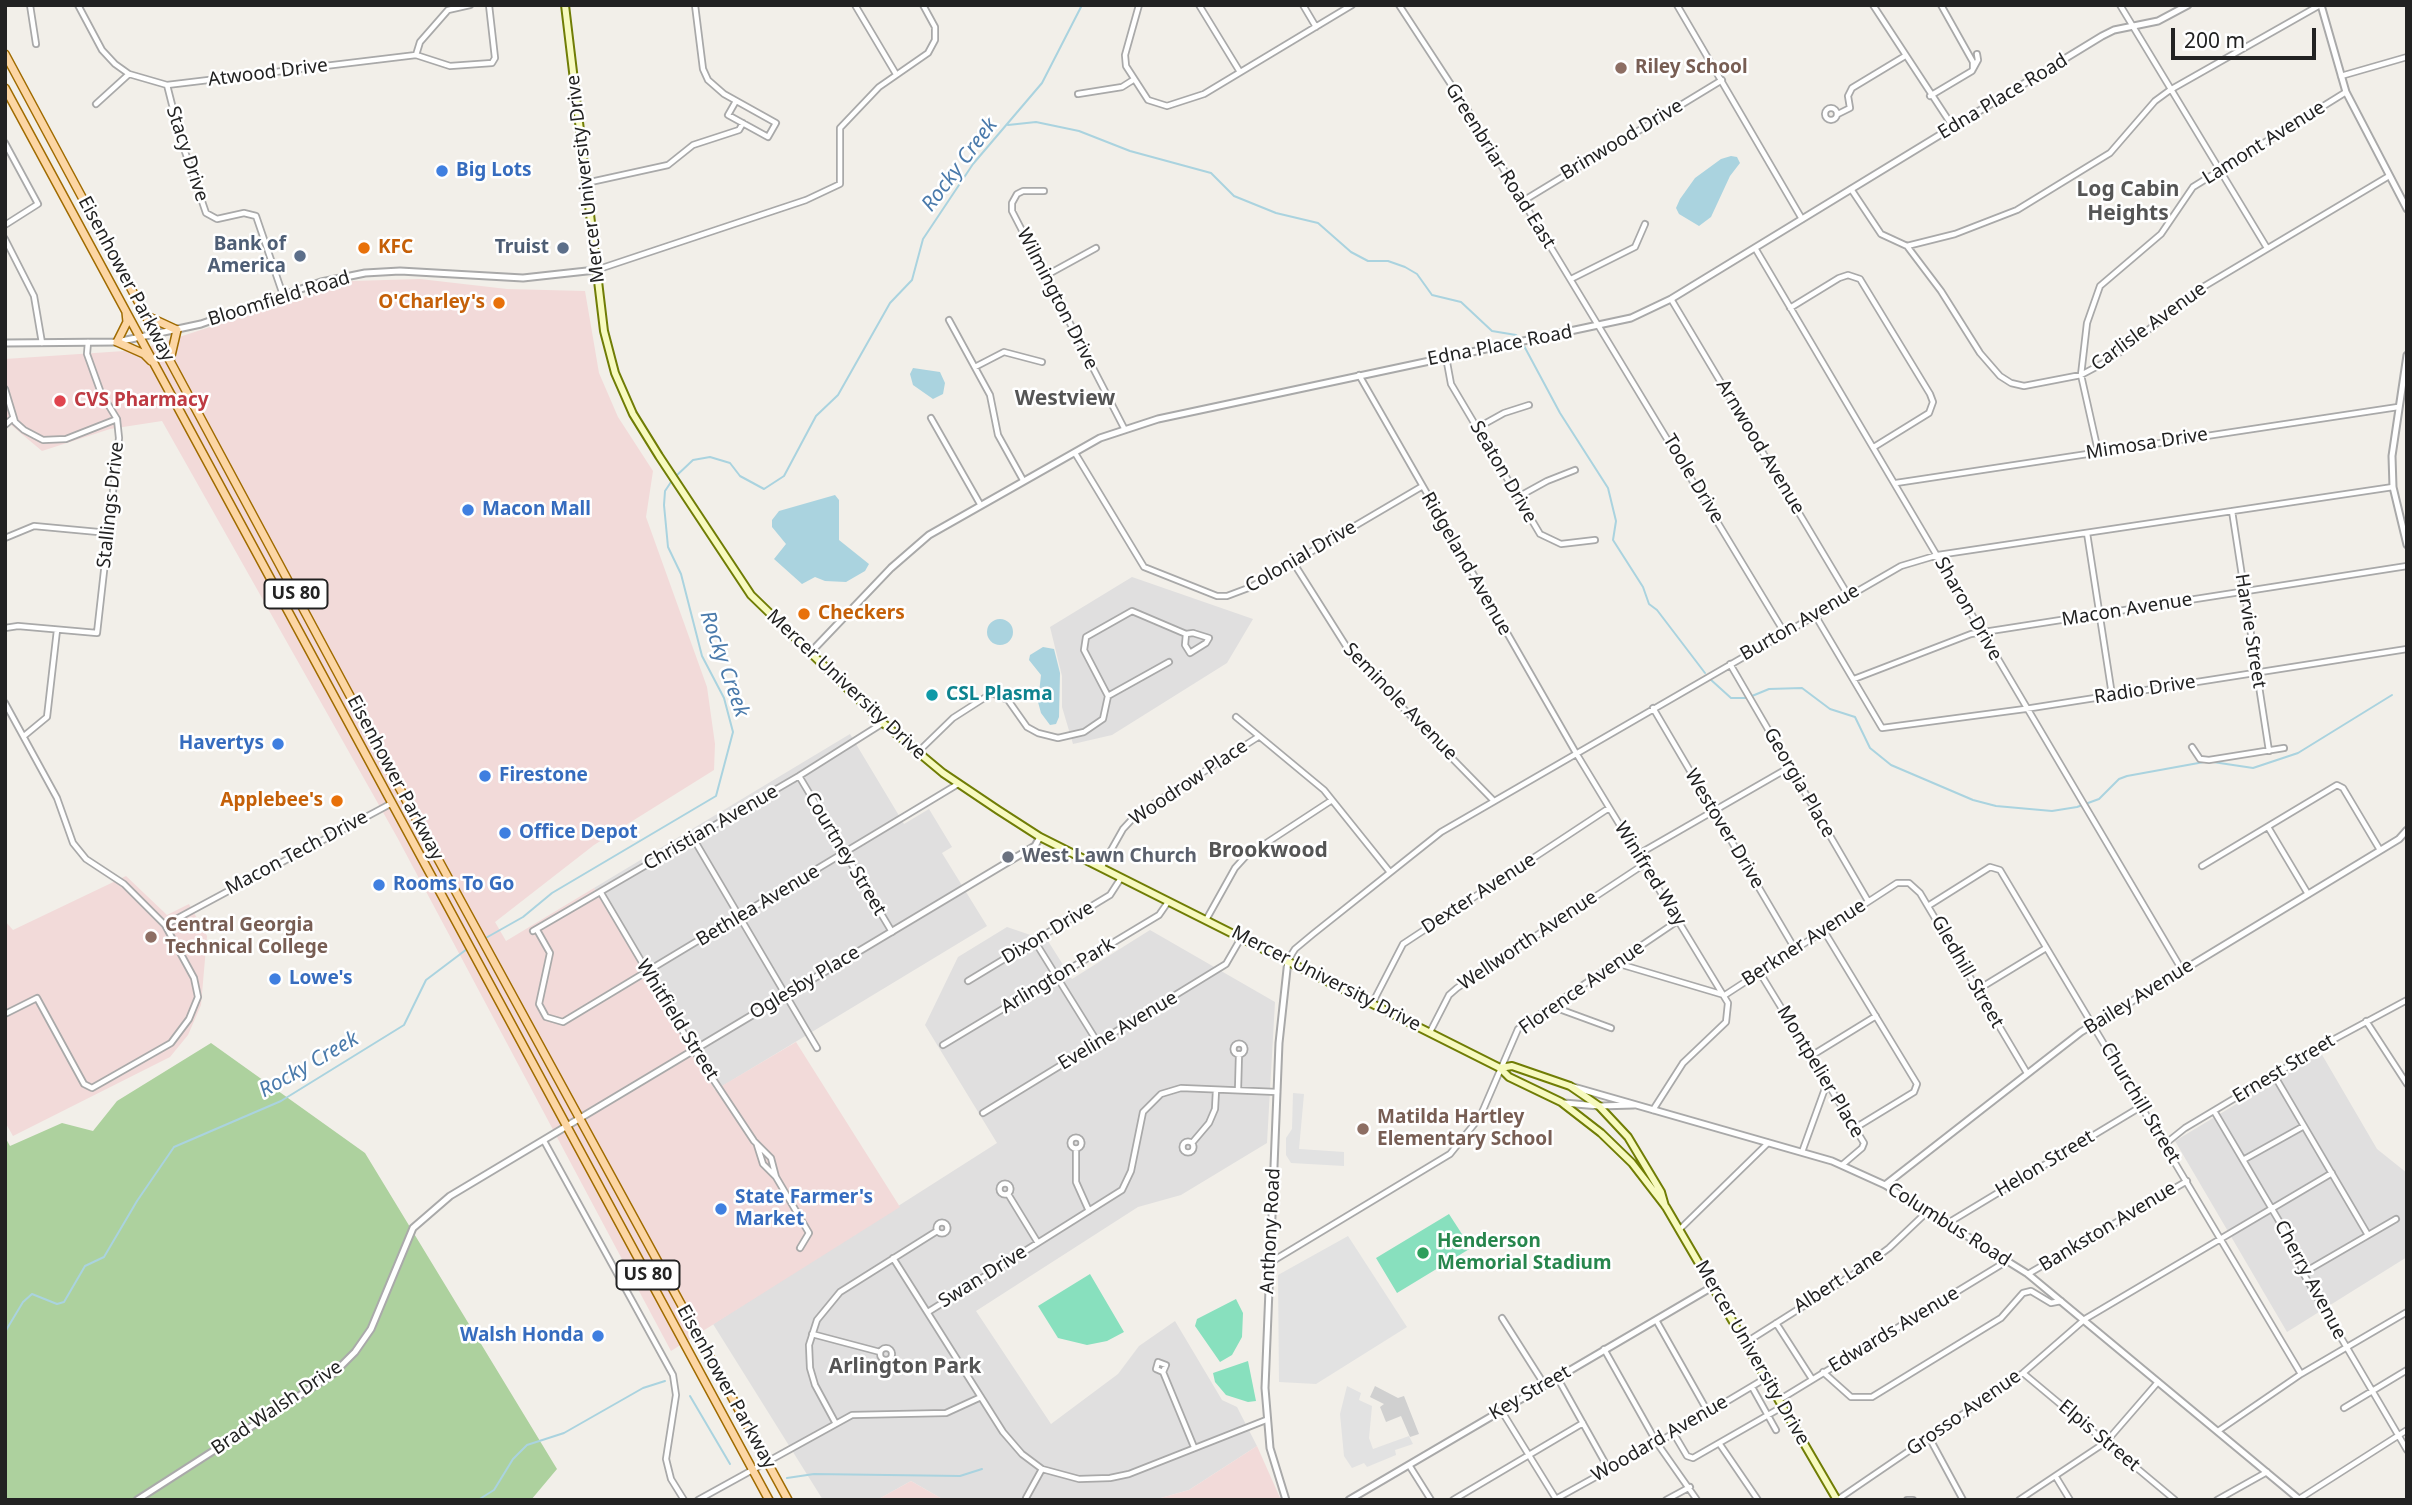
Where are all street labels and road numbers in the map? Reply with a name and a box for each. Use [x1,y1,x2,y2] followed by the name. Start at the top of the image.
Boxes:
[1934,49,2072,145] street label: Edna Place Road
[207,54,329,92] street label: Atwood Drive
[562,74,610,284] street label: Mercer University Drive
[1440,79,1560,253] street label: Greenbriar Road East
[1557,95,1687,185] street label: Brinwood Drive
[2199,96,2329,190] street label: Lamont Avenue
[161,104,213,204] street label: Stacy Drive
[73,193,179,365] street label: Eisenhower Parkway
[1012,225,1102,373] street label: Wilmington Drive
[205,267,353,331] street label: Bloomfield Road
[2087,278,2211,376] street label: Carlisle Avenue
[1426,321,1574,371] street label: Edna Place Road
[1711,376,1809,518] street label: Arnwood Avenue
[1465,417,1541,527] street label: Seaton Drive
[2084,423,2210,465] street label: Mimosa Drive
[1658,430,1728,528] street label: Toole Drive
[93,441,129,569] street label: Stallings Drive
[1416,488,1516,640] street label: Ridgeland Avenue
[1242,516,1360,598] street label: Colonial Drive
[1929,553,2007,665] street label: Sharon Drive
[2230,572,2270,690] street label: Harvie Street
[264,580,328,608] road number: US 80
[1736,580,1864,666] street label: Burton Avenue
[2060,588,2194,632] street label: Macon Avenue
[762,605,930,765] street label: Mercer University Drive
[1338,639,1462,765] street label: Seminole Avenue
[2093,671,2197,709] street label: Radio Drive
[342,692,448,864] street label: Eisenhower Parkway
[1758,724,1840,842] street label: Georgia Place
[1126,735,1252,831] street label: Woodrow Place
[1679,765,1769,893] street label: Westover Drive
[640,780,782,876] street label: Christian Avenue
[799,788,891,920] street label: Courtney Street
[222,806,372,900] street label: Macon Tech Drive
[1609,818,1691,930] street label: Winifred Way
[1418,849,1540,939] street label: Dexter Avenue
[692,860,824,952] street label: Bethlea Avenue
[1454,886,1602,996] street label: Wellworth Avenue
[1738,894,1870,992] street label: Berkner Avenue
[998,897,1098,969] street label: Dixon Drive
[1926,912,2008,1032] street label: Gledhill Street
[1228,921,1424,1037] street label: Mercer University Drive
[997,933,1119,1019] street label: Arlington Park
[1515,936,1649,1040] street label: Florence Avenue
[746,941,864,1025] street label: Oglesby Place
[2080,954,2198,1040] street label: Bailey Avenue
[631,955,723,1085] street label: Whitfield Street
[1054,987,1182,1075] street label: Eveline Avenue
[1772,1002,1868,1142] street label: Montpelier Place
[2229,1030,2339,1108] street label: Ernest Street
[2095,1039,2185,1167] street label: Churchill Street
[1992,1126,2098,1202] street label: Helon Street
[1256,1167,1286,1295] street label: Anthony Road
[2035,1177,2181,1277] street label: Bankston Avenue
[1883,1178,2015,1272] street label: Columbus Road
[2269,1217,2351,1343] street label: Cherry Avenue
[935,1241,1031,1313] street label: Swan Drive
[1790,1244,1888,1318] street label: Albert Lane
[1690,1257,1814,1449] street label: Mercer University Drive
[616,1260,680,1290] road number: US 80
[1825,1282,1963,1378] street label: Edwards Avenue
[671,1301,781,1473] street label: Eisenhower Parkway
[207,1356,347,1460] street label: Brad Walsh Drive
[1485,1361,1575,1425] street label: Key Street
[1903,1365,2025,1461] street label: Grosso Avenue
[1588,1391,1732,1487] street label: Woodard Avenue
[2054,1395,2144,1477] street label: Elpis Street

